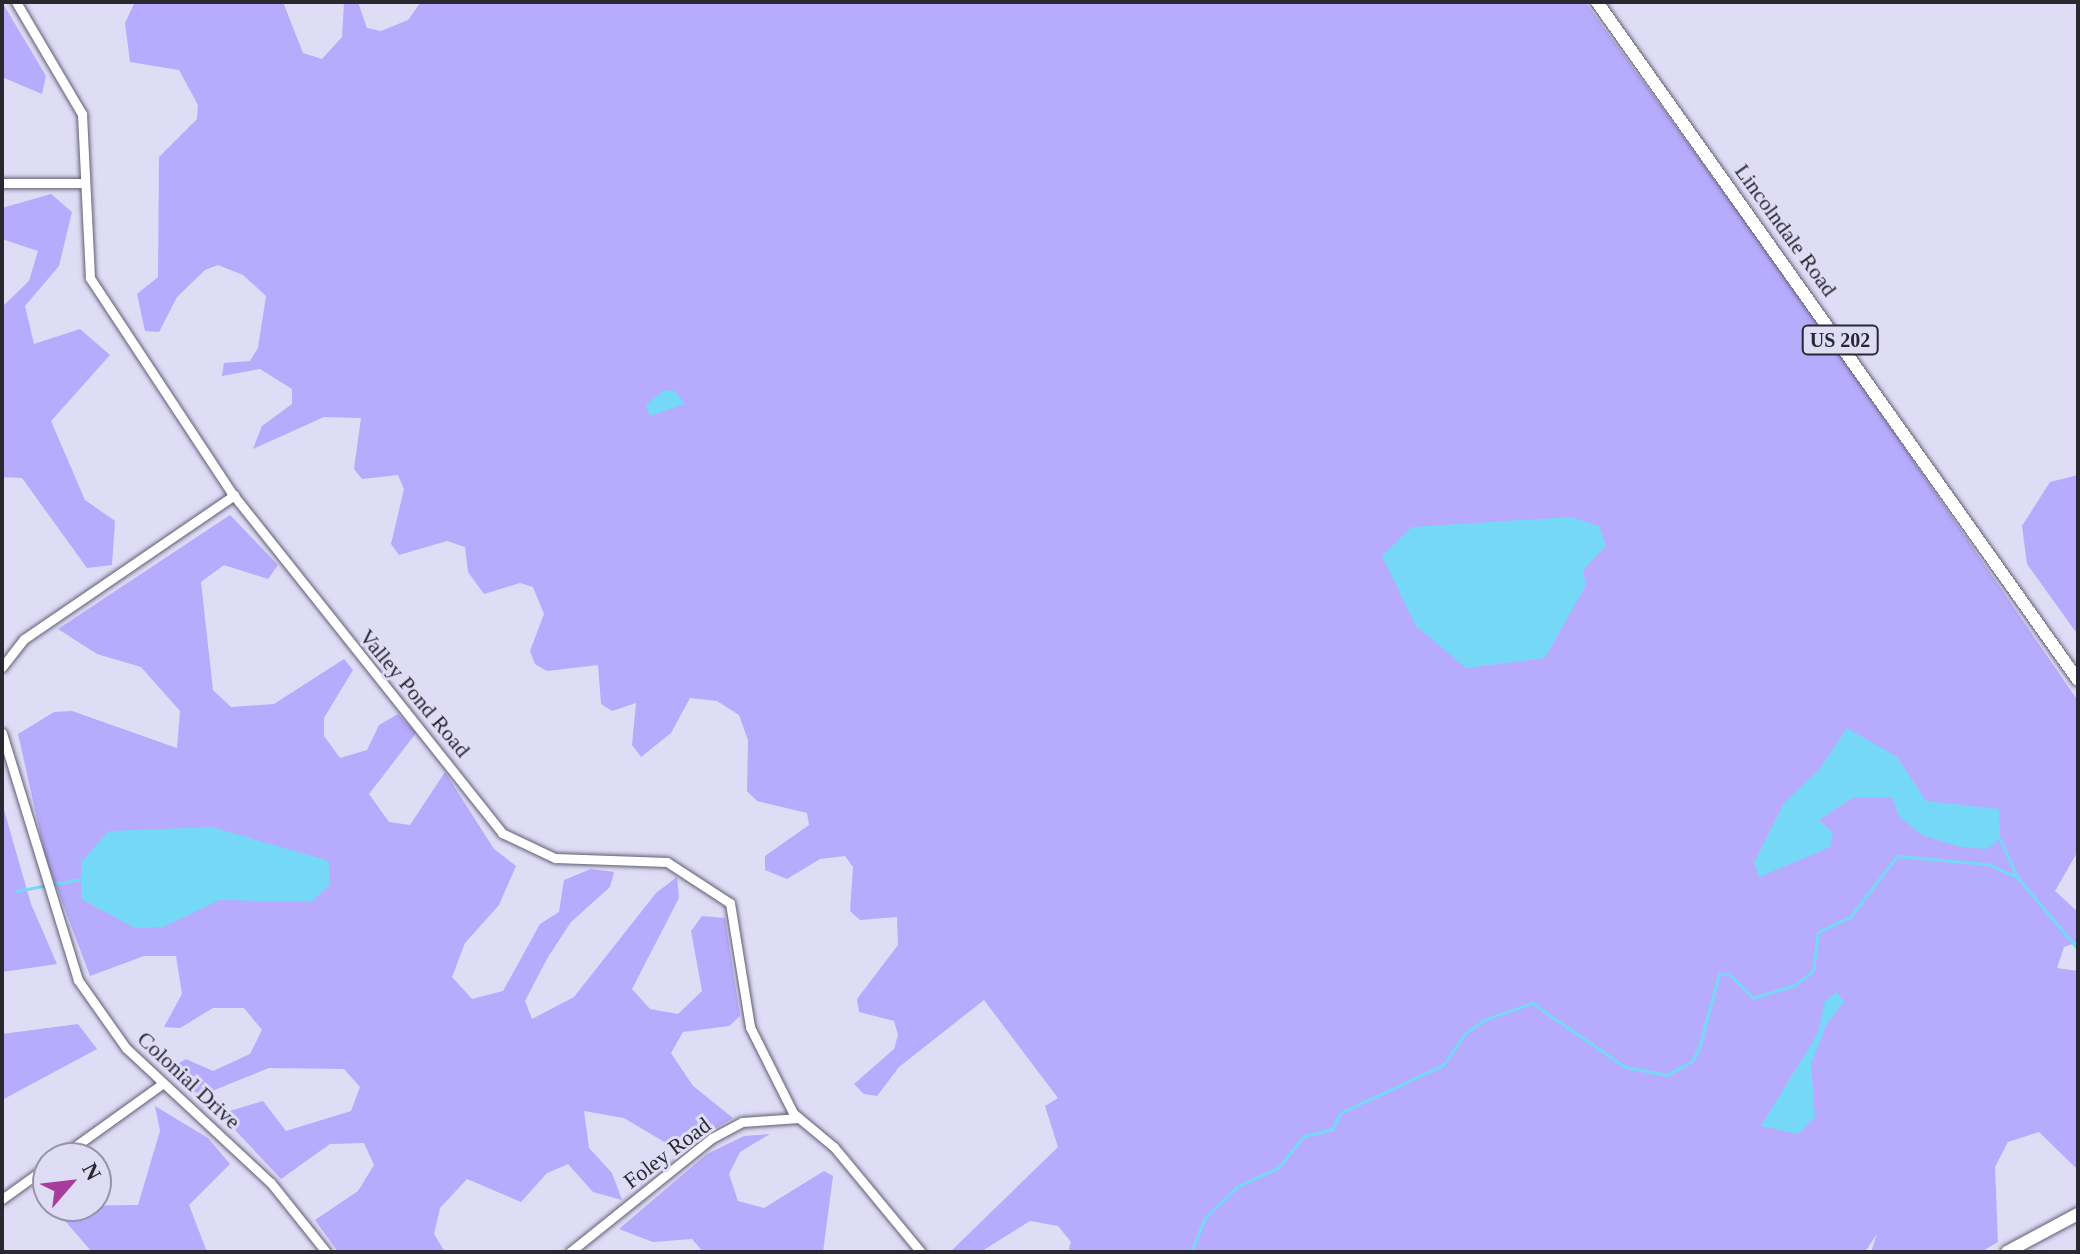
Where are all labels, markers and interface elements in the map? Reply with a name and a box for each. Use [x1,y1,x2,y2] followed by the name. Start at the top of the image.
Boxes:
[1729,159,1843,301] street label: Lincolndale Road
[1800,324,1880,356] road number: US 202
[354,624,476,762] street label: Valley Pond Road
[132,1026,246,1134] street label: Colonial Drive
[618,1112,716,1194] street label: Foley Road
[32,1142,112,1222] north arrow
[77,1159,107,1184] text: N

